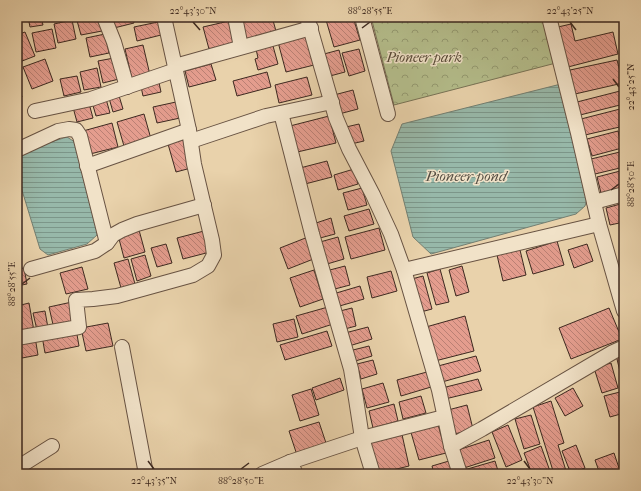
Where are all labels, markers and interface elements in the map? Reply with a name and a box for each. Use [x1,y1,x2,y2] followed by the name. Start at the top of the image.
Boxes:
[169,5,217,17] text: 22°43'30"N
[348,5,392,17] text: 88°28'55"E
[546,5,594,17] text: 22°43'25"N
[385,49,462,66] park label: Pioneer park
[625,63,637,111] text: 22°43'25"N
[625,161,637,207] text: 88°28'50"E
[424,167,509,185] water label: Pioneer pond
[6,262,18,306] text: 88°28'55"E
[131,475,177,487] text: 22°43'35"N
[218,475,264,487] text: 88°28'50"E
[506,475,554,487] text: 22°43'30"N

